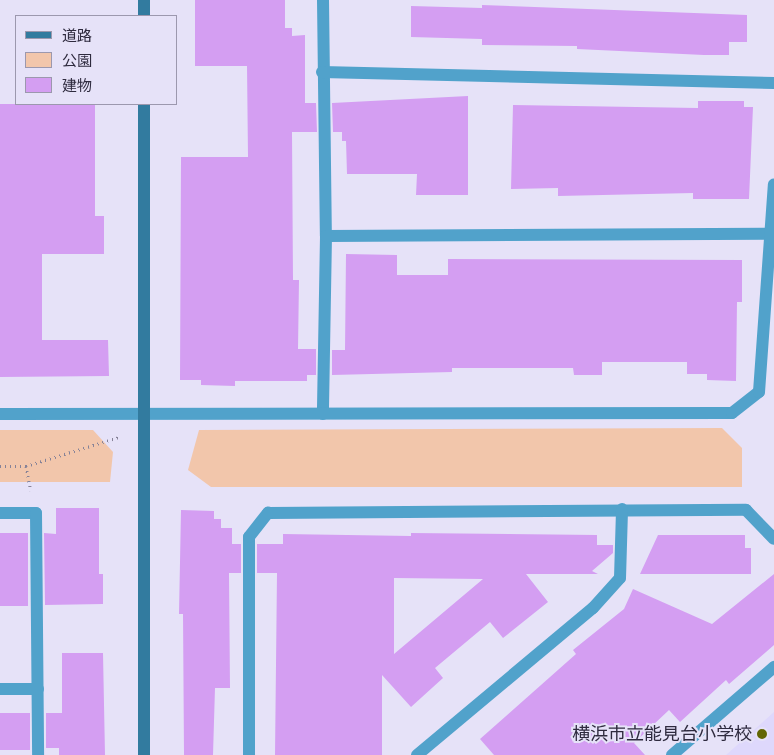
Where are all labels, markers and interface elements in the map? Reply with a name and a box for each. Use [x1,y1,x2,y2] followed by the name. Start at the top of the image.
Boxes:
[15,15,178,105] legend
[62,27,92,45] text: 道路
[62,52,92,70] text: 公園
[62,77,92,95] text: 建物
[572,723,752,745] place label: 横浜市立能見台小学校
[756,728,768,740] marker: 横浜市立能見台小学校

